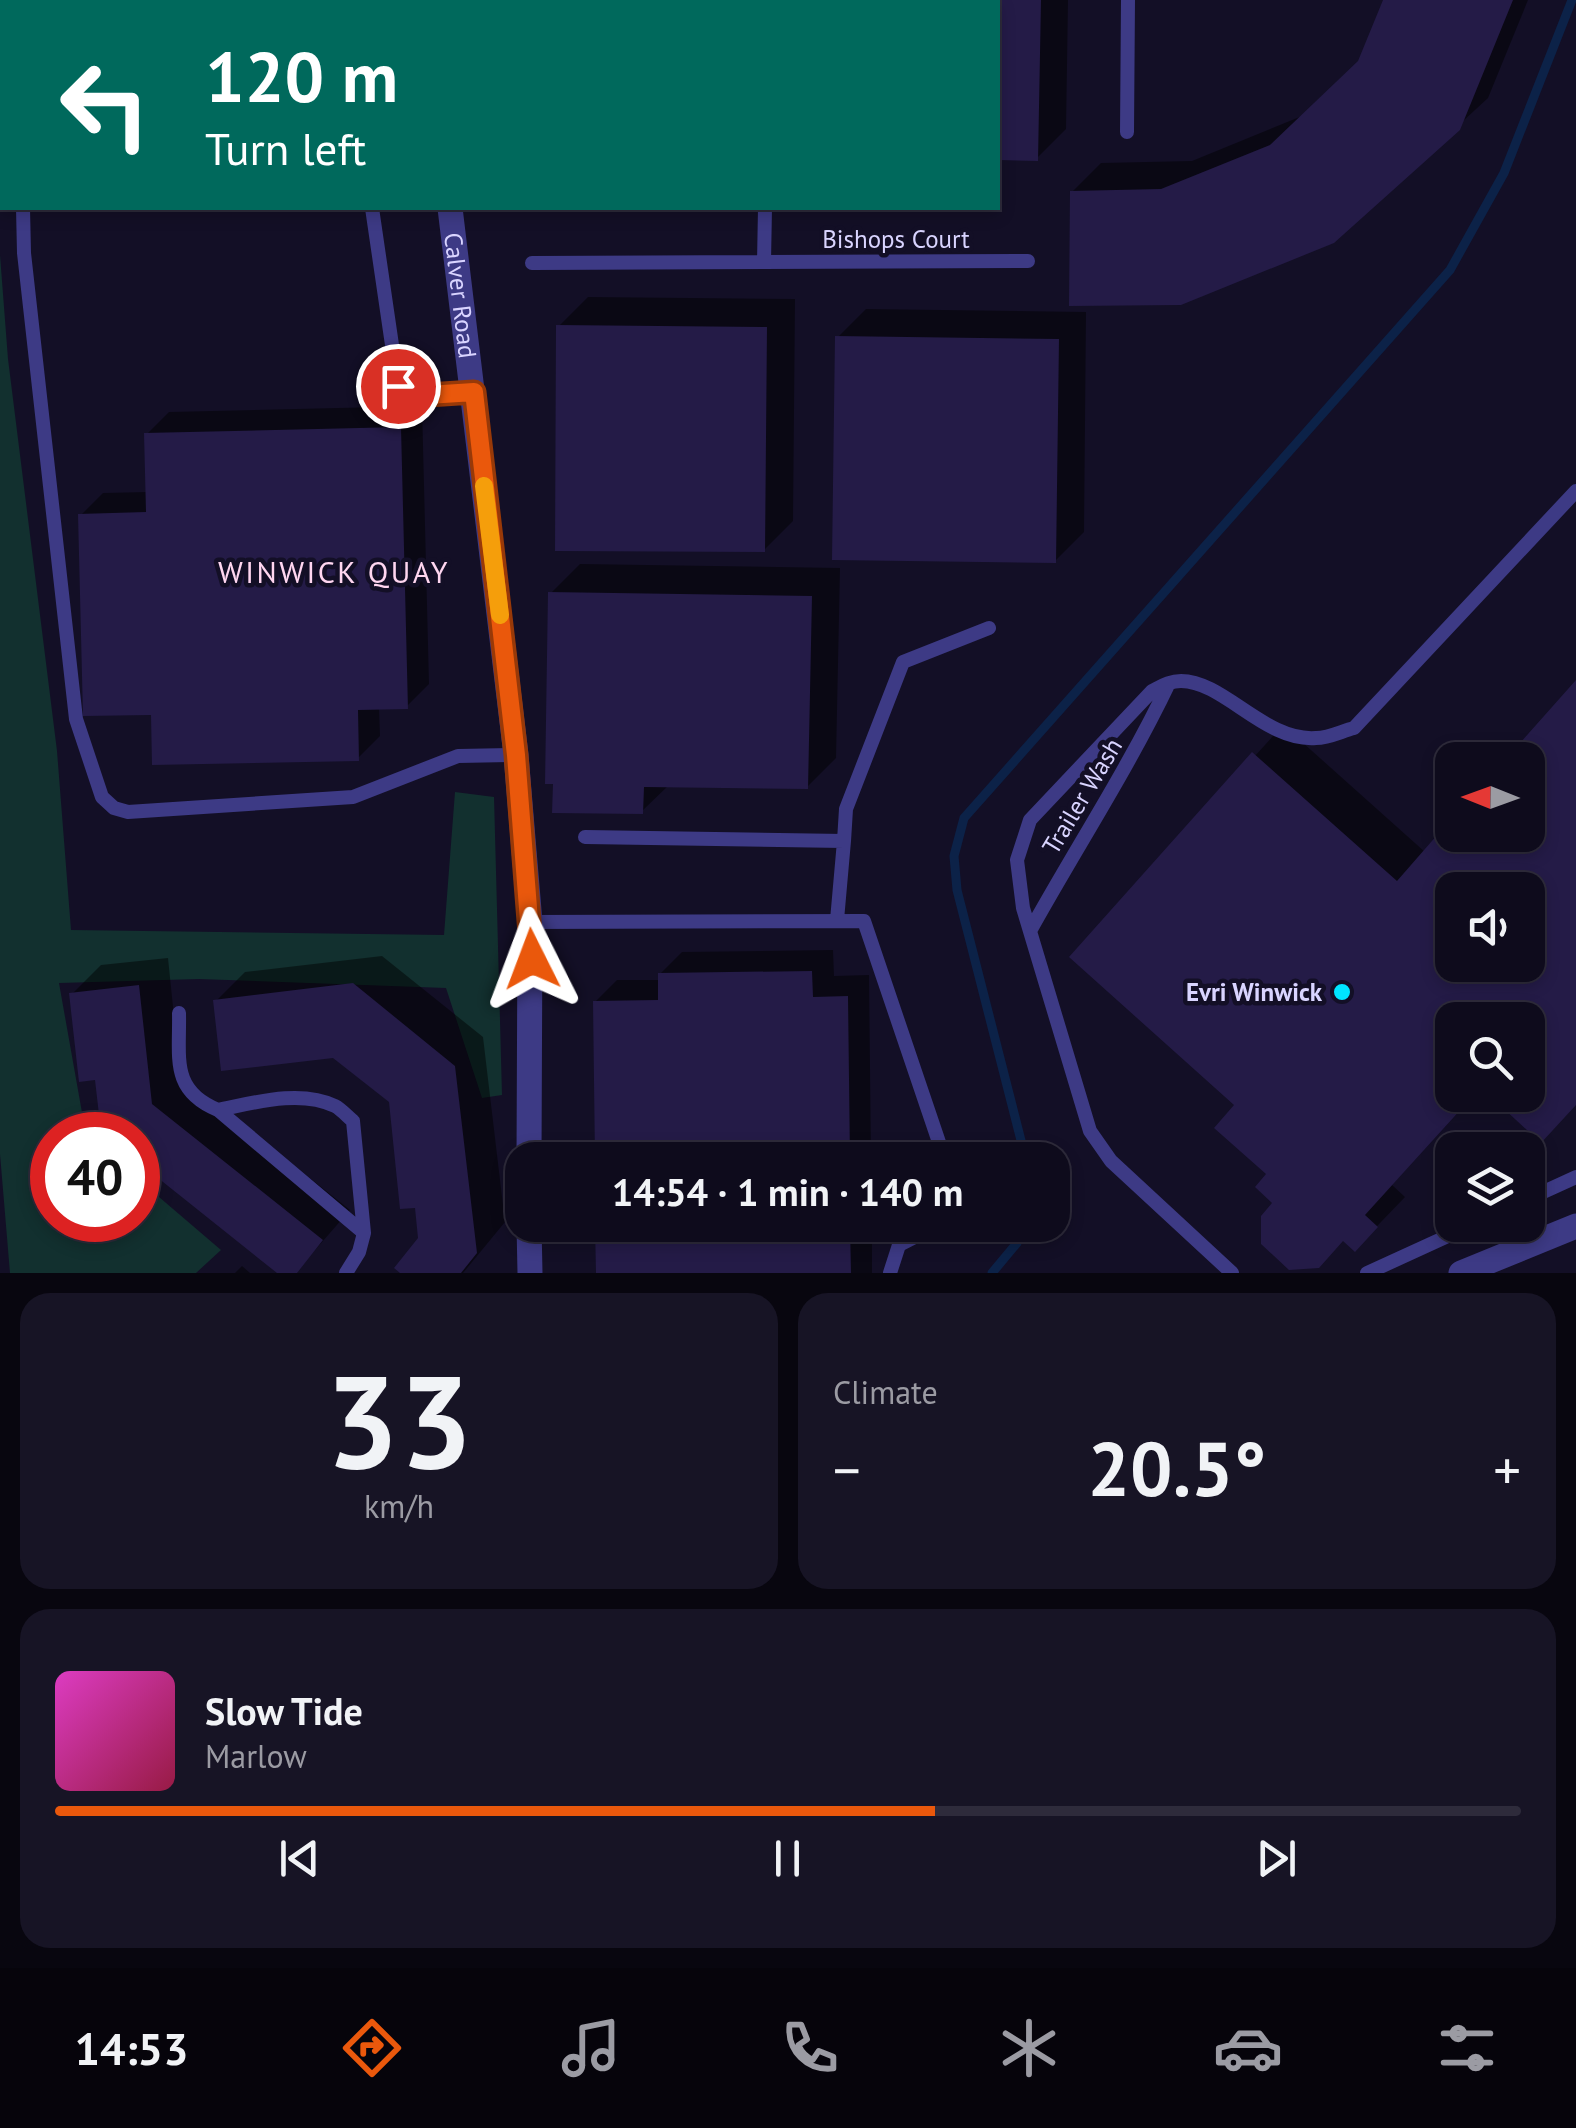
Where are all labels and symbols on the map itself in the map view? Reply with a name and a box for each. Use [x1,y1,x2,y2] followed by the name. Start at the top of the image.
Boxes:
[822,223,970,255] street label: Bishops Court
[437,231,484,360] street label: Calver Road
[356,344,441,429] pin
[218,552,450,591] district label: WINWICK QUAY
[1035,732,1129,860] street label: Trailer Wash
[1435,742,1545,852] north arrow
[480,907,584,1011] position arrow
[1186,976,1323,1008] place label: Evri Winwick
[1331,981,1353,1003] marker: Evri Winwick
[30,1112,160,1242] speed limit sign: 40

